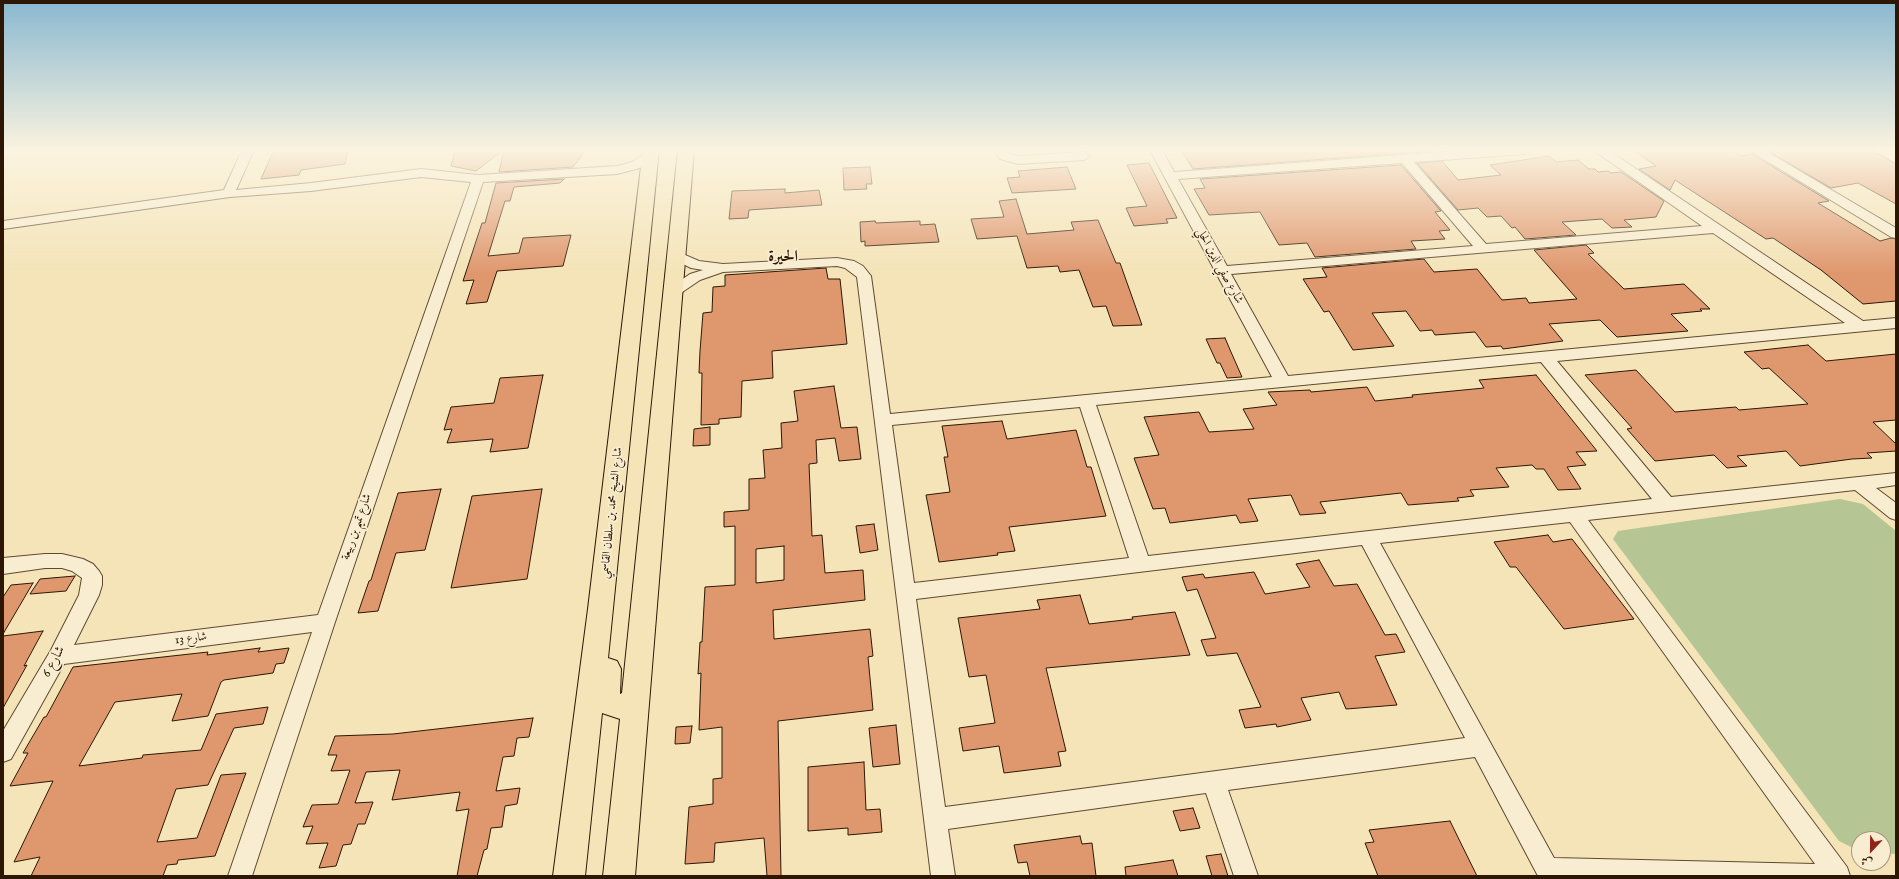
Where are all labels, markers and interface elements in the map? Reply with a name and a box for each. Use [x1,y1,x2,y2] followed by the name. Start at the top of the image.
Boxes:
[1192,225,1246,307] street label: شارع صفي الدين الحلي
[768,248,798,268] district label: الحيرة
[598,447,626,579] street label: شارع الشيخ محمد بن سلطان القاسمي
[339,492,375,562] street label: شارع تميم بن ربيعة
[174,630,208,648] street label: شارع 13
[39,643,69,681] street label: شارع 6
[1851,831,1891,871] north arrow
[1859,853,1875,870] text: ش

